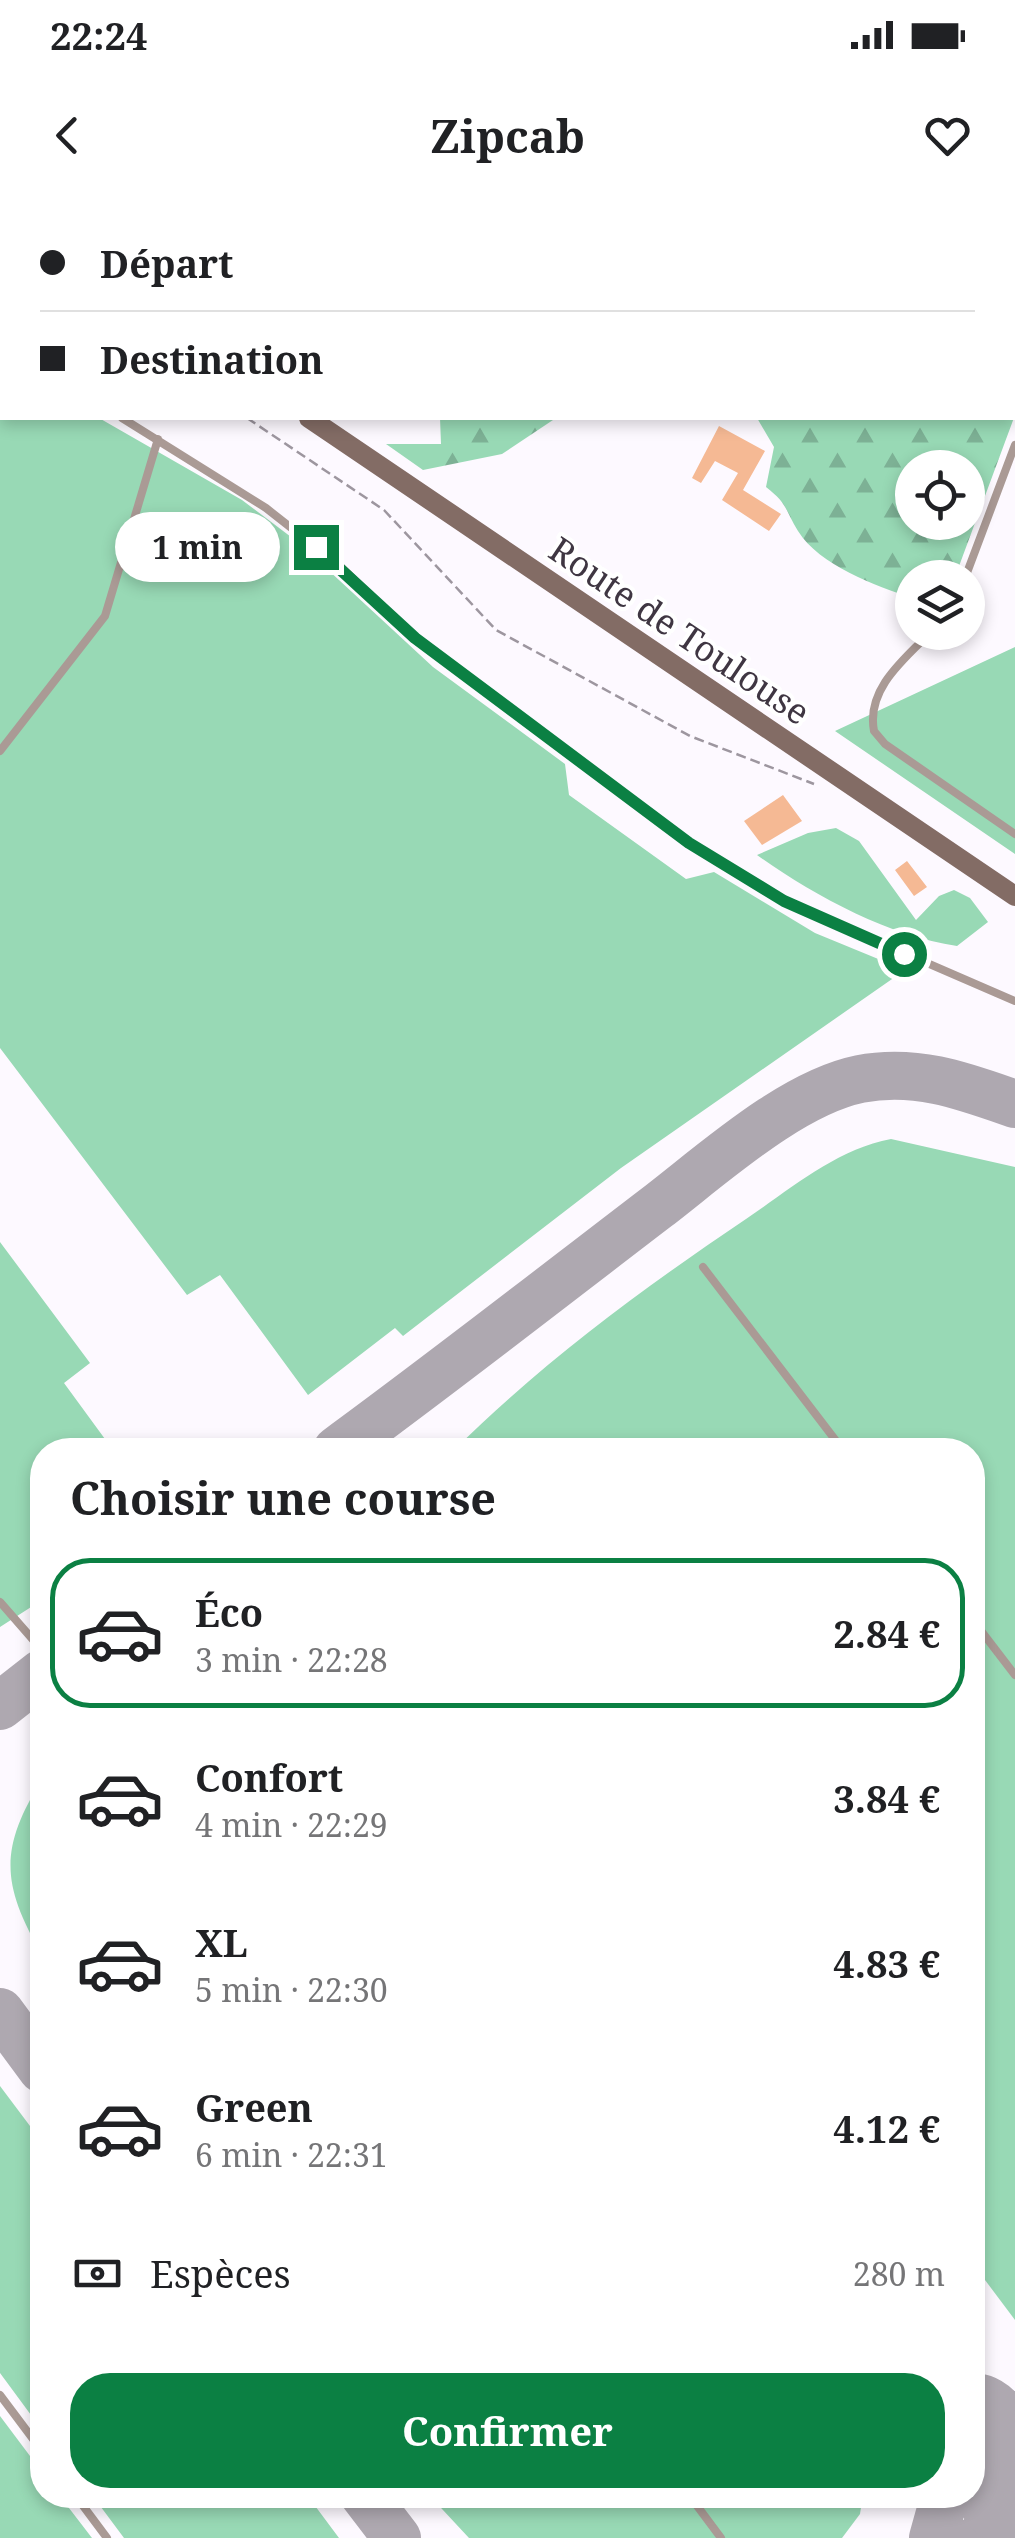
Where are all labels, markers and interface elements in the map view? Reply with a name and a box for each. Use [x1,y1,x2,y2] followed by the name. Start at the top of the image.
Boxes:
[50,9,147,61] text: 22:24
[430,105,585,166] text: Zipcab
[40,108,95,163] icon: back
[920,108,975,163] icon: heart
[100,237,233,289] text: Départ
[100,333,324,385] text: Destination
[895,450,985,650] map controls
[895,450,985,540] button: locate
[116,512,281,582] callout: 1 min
[152,525,243,568] text: 1 min
[294,525,339,570] route end
[541,525,819,735] street label: Route de Toulouse
[895,560,985,650] button: layers
[882,932,927,977] route start
[70,1467,496,1528] text: Choisir une course
[195,1586,263,1638] text: Éco
[75,1588,165,1678] icon: car
[833,1607,940,1659] text: 2.84 €
[195,1638,388,1681] text: 3 min · 22:28
[195,1751,343,1803] text: Confort
[75,1753,165,1843] icon: car
[833,1772,940,1824] text: 3.84 €
[195,1803,388,1846] text: 4 min · 22:29
[195,1916,248,1968] text: XL
[75,1918,165,2008] icon: car
[833,1937,940,1989] text: 4.83 €
[195,1968,388,2011] text: 5 min · 22:30
[195,2081,313,2133] text: Green
[75,2083,165,2173] icon: car
[833,2102,940,2154] text: 4.12 €
[195,2133,388,2176] text: 6 min · 22:31
[70,2246,125,2301] icon: cash
[150,2247,291,2299] text: Espèces
[853,2252,945,2295] text: 280 m
[70,2373,945,2488] button: Confirmer

